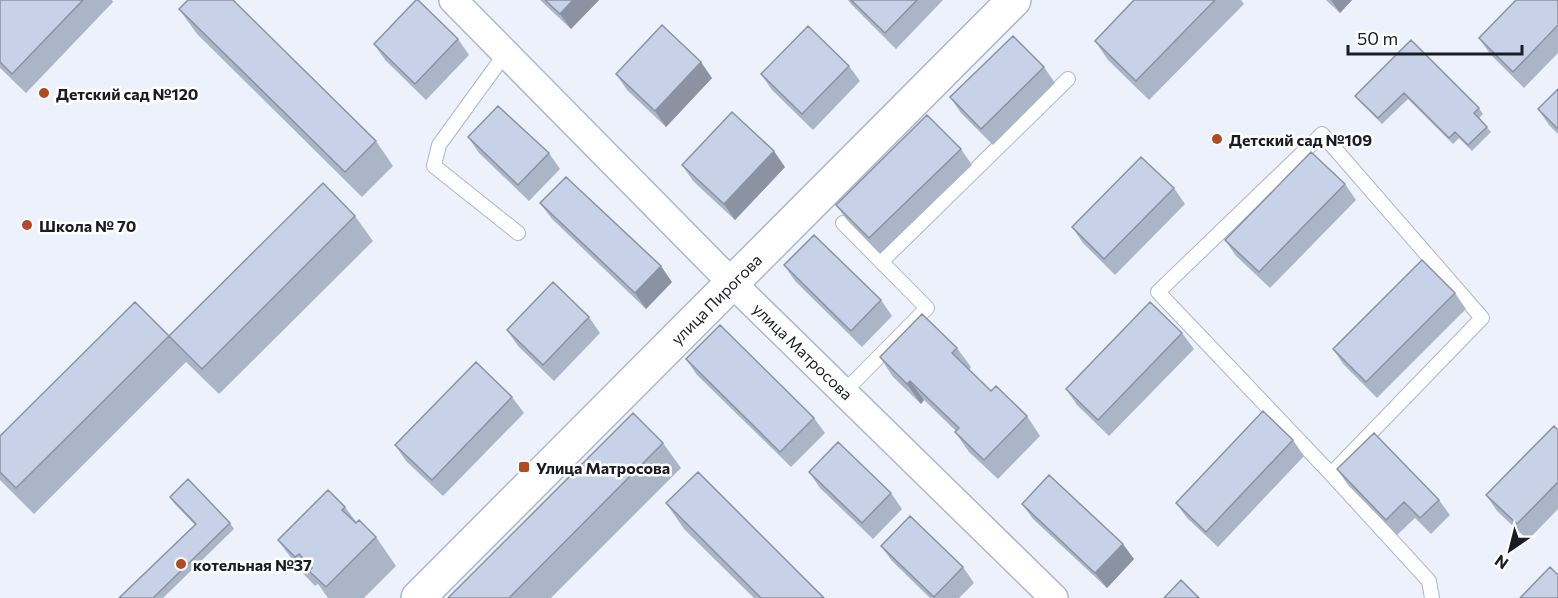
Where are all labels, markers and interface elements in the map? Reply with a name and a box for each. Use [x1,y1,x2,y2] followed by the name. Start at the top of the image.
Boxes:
[1348,18,1522,56] scale bar
[1357,27,1398,49] text: 50 m
[56,84,198,103] place label: Детский сад №120
[37,86,51,100] marker: Детский сад №120
[1229,130,1372,149] place label: Детский сад №109
[1210,132,1224,146] marker: Детский сад №109
[39,216,136,235] place label: Школа № 70
[20,218,34,232] marker: Школа № 70
[667,250,765,348] street label: улица Пирогова
[749,299,857,403] street label: улица Матросова
[536,458,670,477] place label: Улица Матросова
[517,460,531,474] marker: Улица Матросова
[1480,520,1540,580] north arrow
[1491,551,1511,574] text: N
[193,555,312,574] place label: котельная №37
[174,557,188,571] marker: котельная №37

